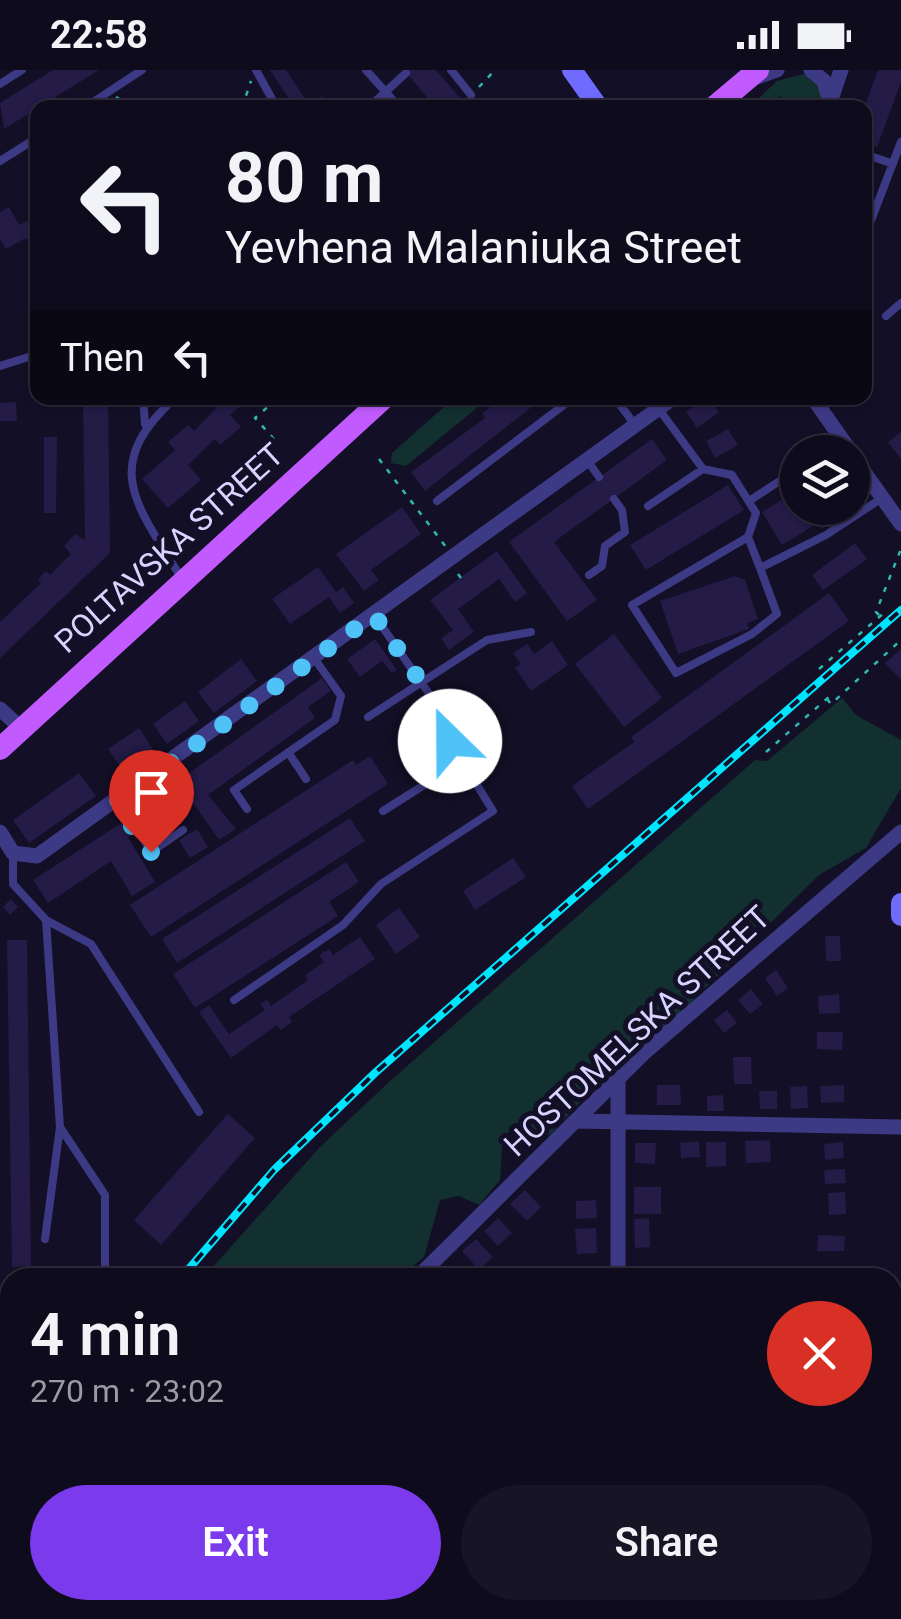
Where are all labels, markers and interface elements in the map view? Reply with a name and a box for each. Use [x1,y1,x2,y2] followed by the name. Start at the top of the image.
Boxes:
[50,13,148,57] text: 22:58
[225,137,383,219] text: 80 m
[60,140,190,270] icon: left
[225,221,742,274] text: Yevhena Malaniuka Street
[165,330,220,385] icon: left
[60,336,145,380] text: Then
[47,435,291,661] street label: POLTAVSKA STREET
[780,435,870,525] map controls
[780,435,870,525] button: layers
[398,689,502,793] position arrow
[109,750,194,853] pin
[124,765,179,820] icon: arrive
[496,898,778,1164] street label: HOSTOMELSKA STREET
[30,1299,180,1370] text: 4 min
[767,1301,872,1406] button: close
[30,1372,224,1410] text: 270 m · 23:02
[30,1485,441,1600] button: Exit
[461,1485,872,1600] button: Share

